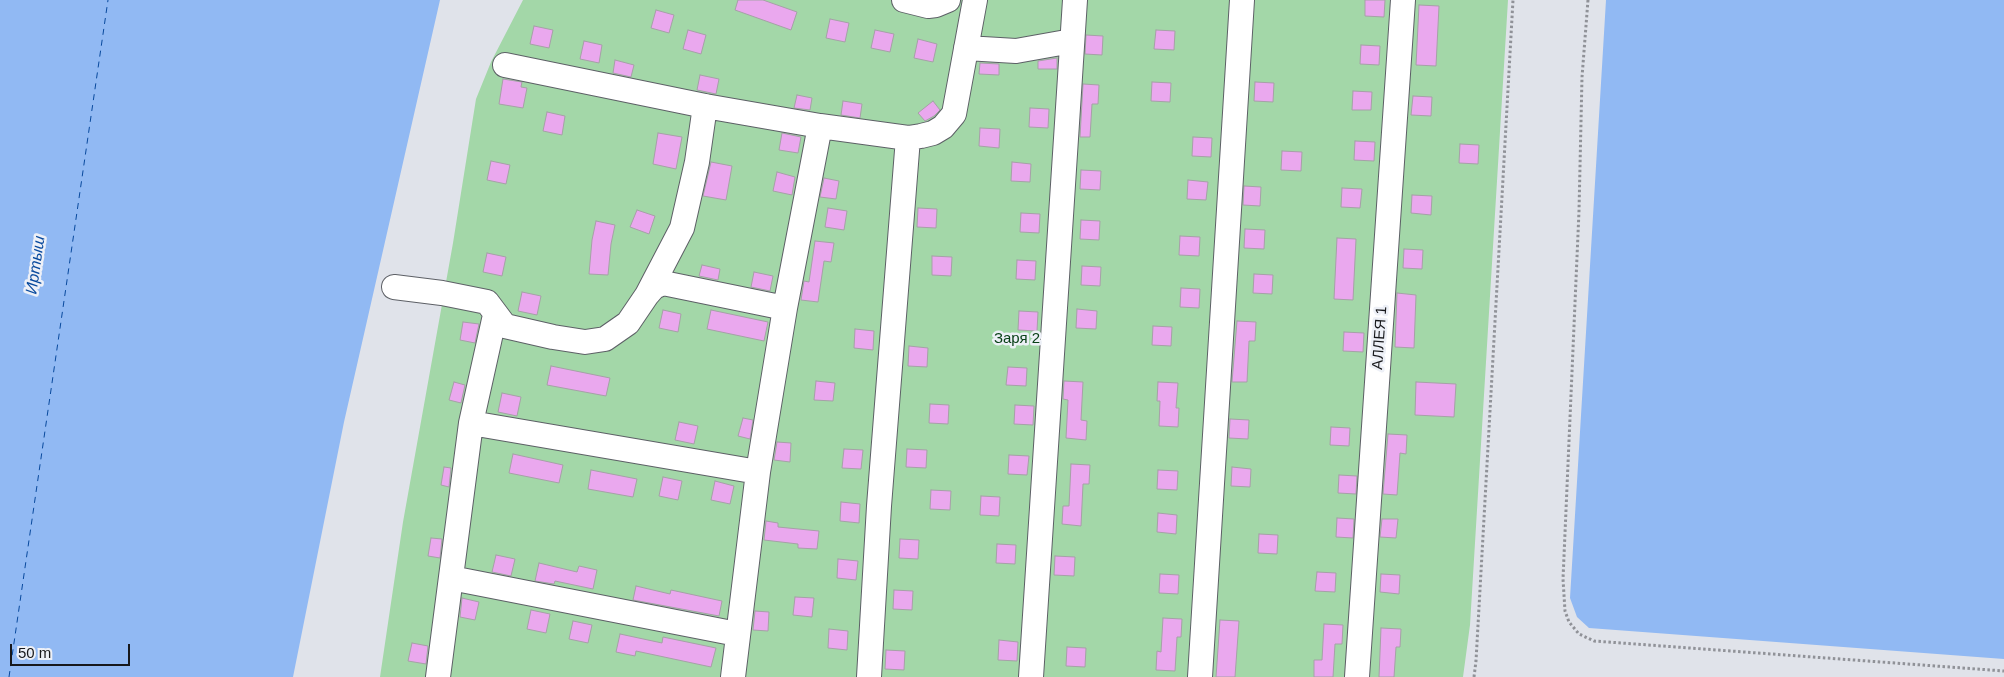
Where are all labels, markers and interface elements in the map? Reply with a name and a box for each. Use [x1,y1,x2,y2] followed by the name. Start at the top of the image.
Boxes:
[22,235,50,295] water label: Иртыш
[1369,306,1391,370] street label: АЛЛЕЯ 1
[994,330,1040,348] park label: Заря 2
[12,634,132,666] scale bar
[18,644,51,661] text: 50 m

